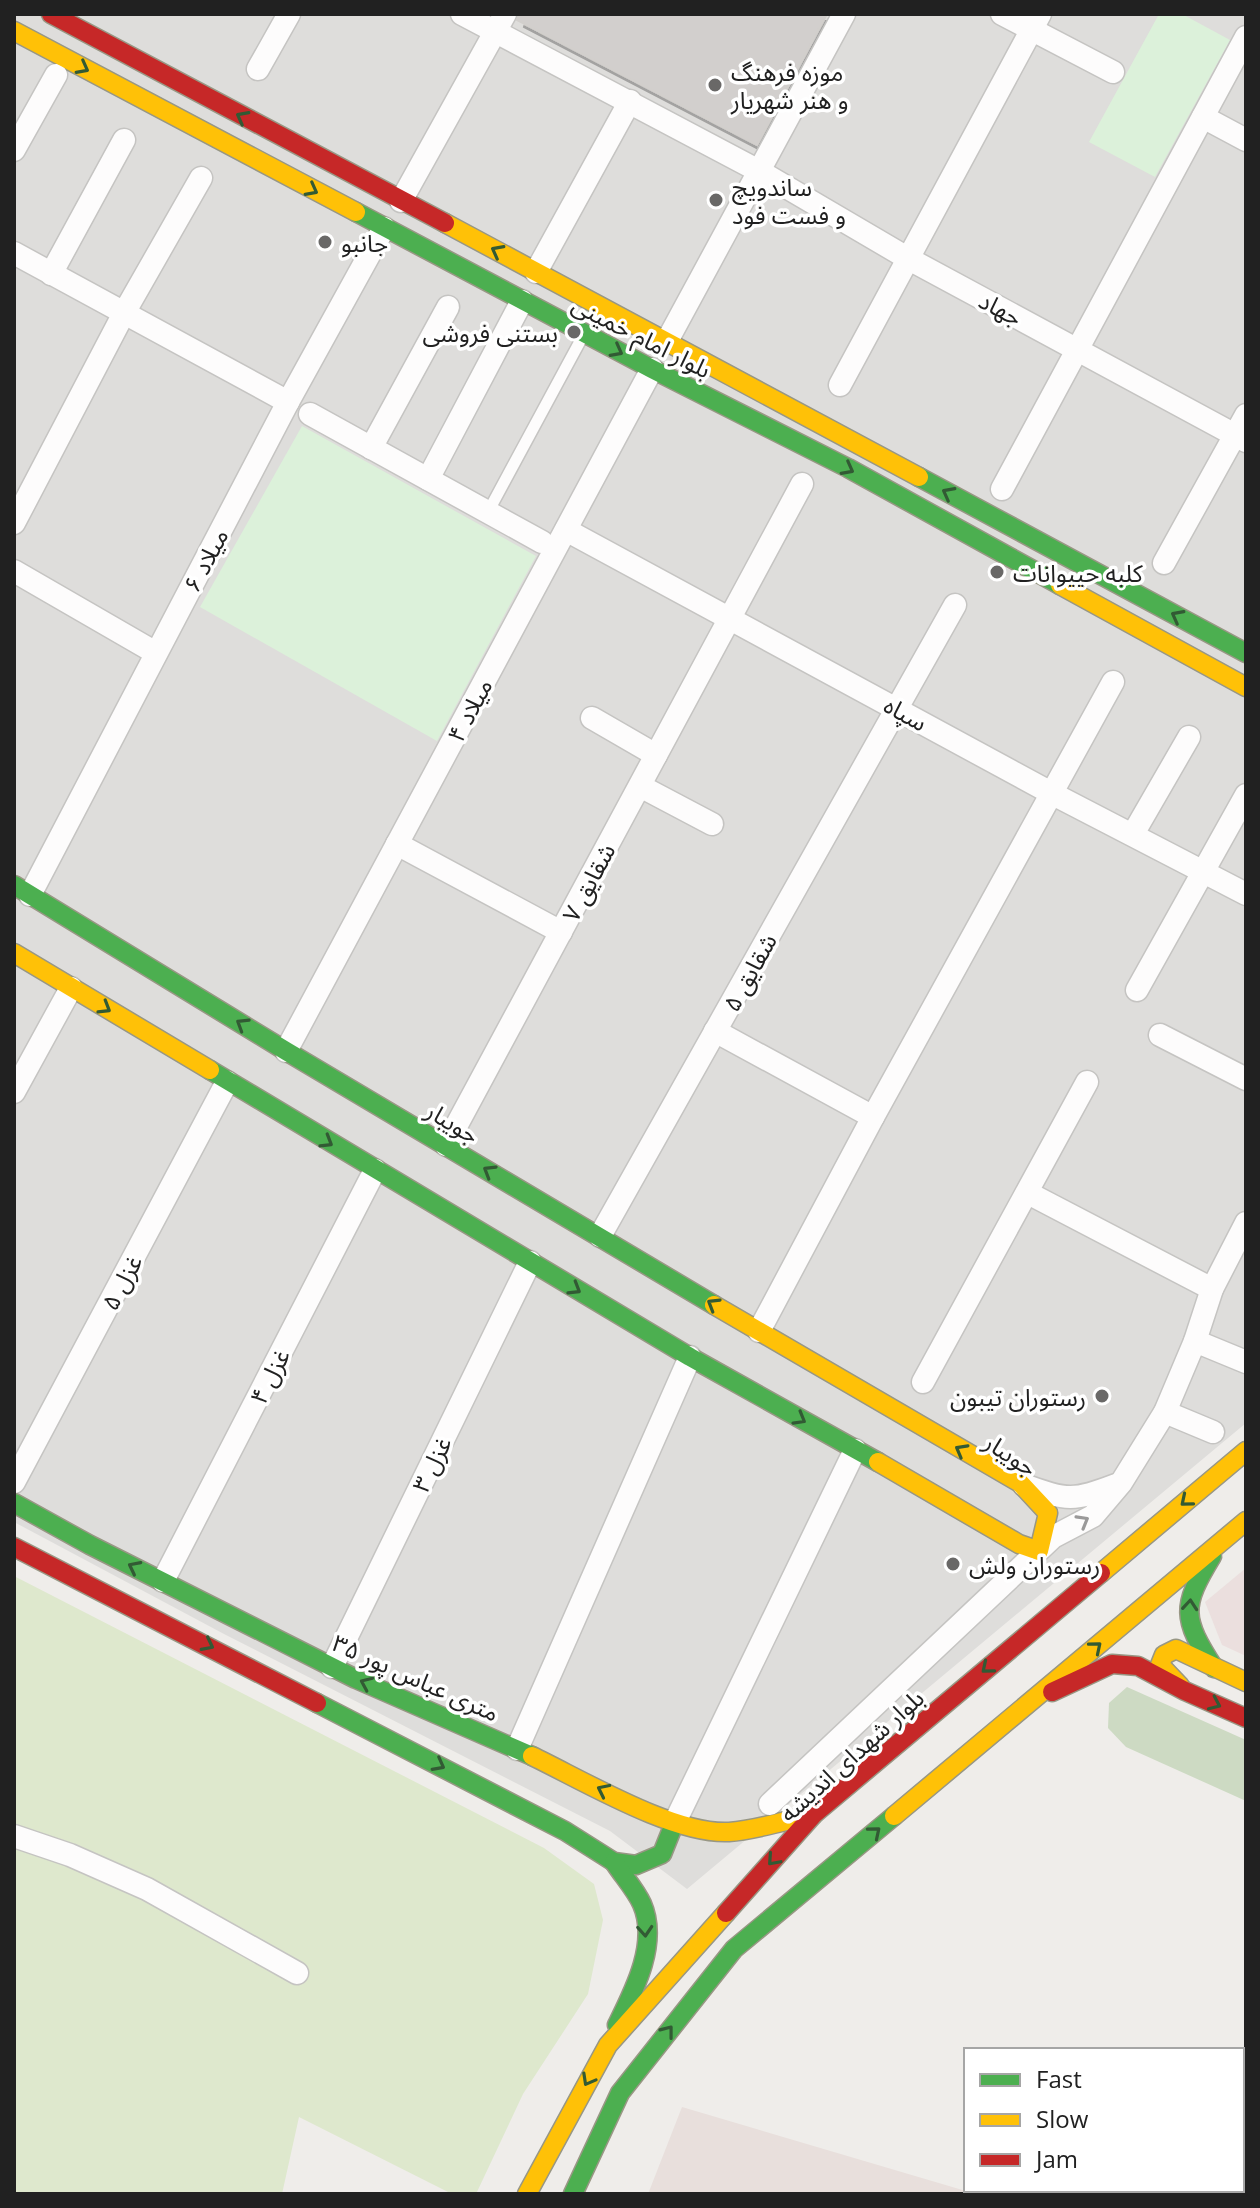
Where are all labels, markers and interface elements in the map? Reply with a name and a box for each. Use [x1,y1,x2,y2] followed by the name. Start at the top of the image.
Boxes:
[730,55,848,116] place label: موزه فرهنگ و هنر شهریار
[74,58,89,73] one-way arrow
[706,76,724,94] marker: موزه فرهنگ و هنر شهریار
[236,111,251,126] one-way arrow
[732,170,846,231] place label: ساندویچ و فست فود
[304,181,319,196] one-way arrow
[707,191,725,209] marker: ساندویچ و فست فود
[341,226,388,259] place label: جانبو
[316,233,334,251] marker: جانبو
[490,246,505,261] one-way arrow
[973,283,1029,333] street label: جهاد
[566,287,717,388] street label: بلوار امام خمینی
[423,316,558,349] place label: بستنی فروشی
[565,323,583,341] marker: بستنی فروشی
[608,341,623,356] one-way arrow
[840,459,855,474] one-way arrow
[942,487,957,503] one-way arrow
[175,523,235,597] street label: میلاد ۶
[1013,556,1144,589] place label: کلبه حییوانات
[988,563,1006,581] marker: کلبه حییوانات
[1171,611,1185,626] one-way arrow
[439,673,499,747] street label: میلاد ۴
[878,688,933,738] street label: سپاه
[554,837,622,927] street label: شقایق ۷
[714,927,784,1017] street label: شقایق ۵
[96,998,111,1014] one-way arrow
[236,1018,251,1034] one-way arrow
[419,1093,486,1151] street label: جویبار
[318,1132,333,1148] one-way arrow
[484,1165,498,1181] one-way arrow
[93,1249,149,1315] street label: غزل ۵
[566,1279,581,1295] one-way arrow
[707,1298,722,1313] one-way arrow
[241,1343,297,1409] street label: غزل ۴
[950,1380,1086,1413] place label: رستوران تیبون
[1093,1387,1111,1405] marker: رستوران تیبون
[792,1409,806,1425] one-way arrow
[977,1424,1044,1483] street label: جویبار
[403,1431,459,1497] street label: غزل ۳
[955,1444,970,1460] one-way arrow
[1181,1491,1196,1506] one-way arrow
[1074,1515,1089,1531] one-way arrow
[969,1548,1100,1581] place label: رستوران ولش
[944,1555,962,1573] marker: رستوران ولش
[127,1561,142,1576] one-way arrow
[1181,1598,1198,1611] one-way arrow
[327,1626,505,1729] street label: ۳۵ متری عباس پور
[200,1636,215,1651] one-way arrow
[1086,1642,1101,1657] one-way arrow
[982,1658,997,1673] one-way arrow
[360,1677,374,1693] one-way arrow
[772,1681,930,1829] street label: بلوار شهدای اندیشه
[1207,1695,1221,1711] one-way arrow
[431,1756,445,1771] one-way arrow
[597,1784,612,1800] one-way arrow
[865,1827,880,1842] one-way arrow
[768,1850,783,1865] one-way arrow
[636,1925,653,1938] one-way arrow
[659,2025,673,2040] one-way arrow
[964,2048,1244,2192] legend
[1036,2062,1082,2095] text: Fast
[583,2071,598,2086] one-way arrow
[1036,2102,1089,2135] text: Slow
[1034,2142,1078,2175] text: Jam

